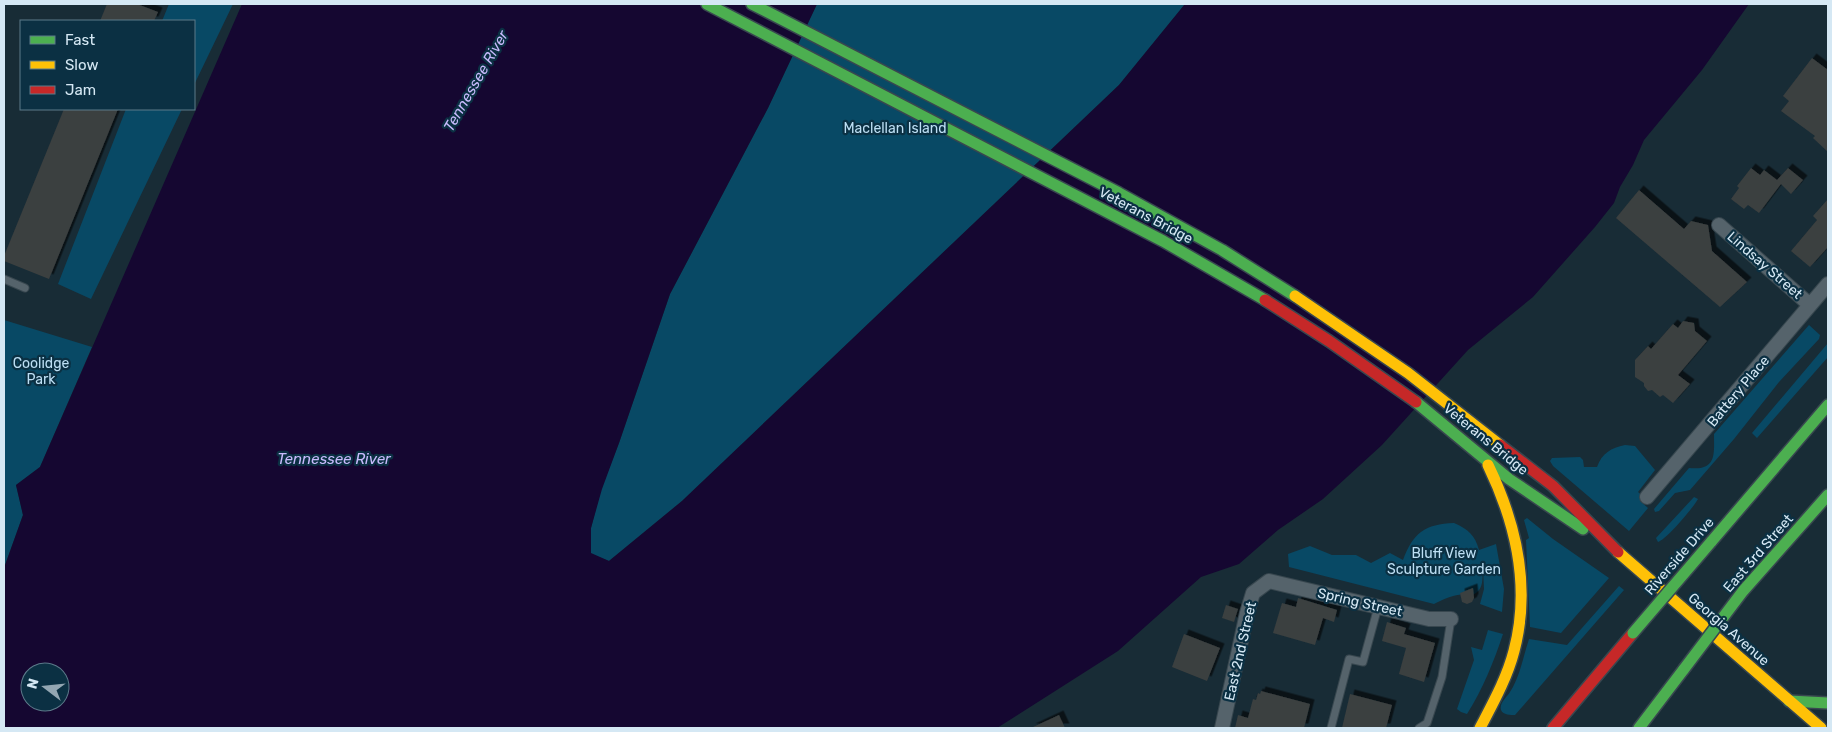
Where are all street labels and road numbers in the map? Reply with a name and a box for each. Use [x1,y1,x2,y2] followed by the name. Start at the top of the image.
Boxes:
[1096,183,1196,247] street label: Veterans Bridge
[1724,228,1806,303] street label: Lindsay Street
[1704,352,1773,430] street label: Battery Place
[1440,400,1532,479] street label: Veterans Bridge
[1720,510,1797,596] street label: East 3rd Street
[1641,514,1718,599] street label: Riverside Drive
[1316,584,1404,621] street label: Spring Street
[1685,589,1773,669] street label: Georgia Avenue
[1221,599,1260,702] street label: East 2nd Street

